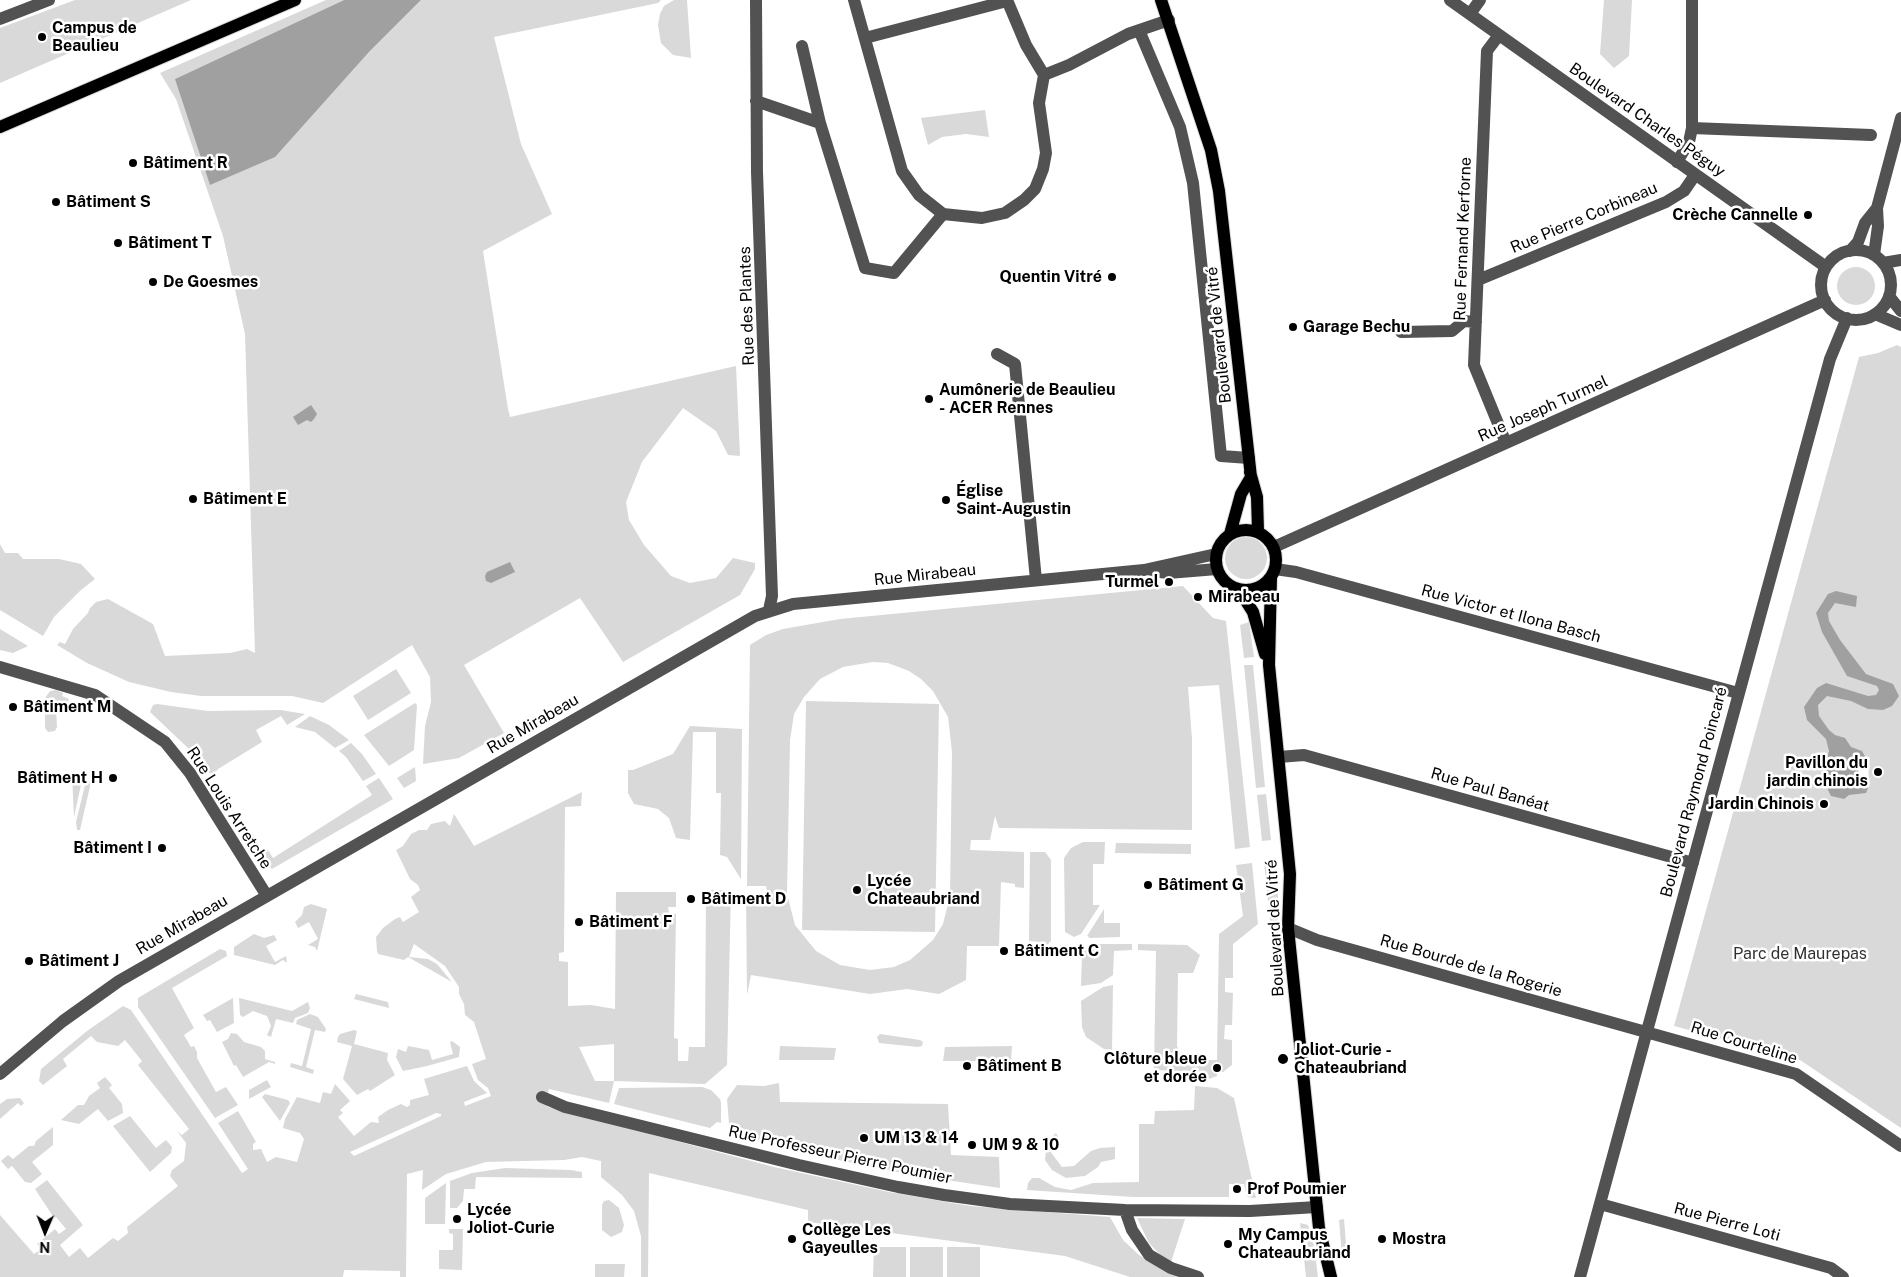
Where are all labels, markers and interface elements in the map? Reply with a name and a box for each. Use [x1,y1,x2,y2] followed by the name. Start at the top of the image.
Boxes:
[52,18,137,56] place label: Campus de Beaulieu
[36,31,48,43] marker: Campus de Beaulieu
[1565,59,1729,181] street label: Boulevard Charles Péguy
[143,153,228,173] place label: Bâtiment R
[127,157,139,169] marker: Bâtiment R
[1451,157,1475,321] street label: Rue Fernand Kerforne
[1508,178,1660,258] street label: Rue Pierre Corbineau
[66,192,151,212] place label: Bâtiment S
[50,196,62,208] marker: Bâtiment S
[1672,205,1798,225] place label: Crèche Cannelle
[1802,209,1814,221] marker: Crèche Cannelle
[128,233,212,253] place label: Bâtiment T
[112,237,124,249] marker: Bâtiment T
[735,246,759,366] street label: Rue des Plantes
[1202,266,1236,404] street label: Boulevard de Vitré
[1000,267,1102,287] place label: Quentin Vitré
[1106,271,1118,283] marker: Quentin Vitré
[163,272,258,292] place label: De Goesmes
[147,276,159,288] marker: De Goesmes
[1303,317,1410,337] place label: Garage Bechu
[1287,321,1299,333] marker: Garage Bechu
[1475,372,1611,446] street label: Rue Joseph Turmel
[939,380,1116,418] place label: Aumônerie de Beaulieu - ACER Rennes
[923,393,935,405] marker: Aumônerie de Beaulieu - ACER Rennes
[956,481,1071,519] place label: Église Saint-Augustin
[203,489,287,509] place label: Bâtiment E
[187,493,199,505] marker: Bâtiment E
[940,494,952,506] marker: Église Saint-Augustin
[873,560,977,590] street label: Rue Mirabeau
[1105,572,1159,592] place label: Turmel
[1163,576,1175,588] marker: Turmel
[1419,581,1603,647] street label: Rue Victor et Ilona Basch
[1208,587,1280,607] place label: Mirabeau
[1192,591,1204,603] marker: Mirabeau
[1657,685,1731,899] street label: Boulevard Raymond Poincaré
[484,690,582,758] street label: Rue Mirabeau
[23,697,111,717] place label: Bâtiment M
[7,701,19,713] marker: Bâtiment M
[182,743,276,873] street label: Rue Louis Arretche
[1767,753,1868,791] place label: Pavillon du jardin chinois
[1429,764,1551,816] street label: Rue Paul Banéat
[1872,766,1884,778] marker: Pavillon du jardin chinois
[17,768,103,788] place label: Bâtiment H
[107,772,119,784] marker: Bâtiment H
[1708,794,1814,814] place label: Jardin Chinois
[1818,798,1830,810] marker: Jardin Chinois
[73,838,152,858] place label: Bâtiment I
[156,842,168,854] marker: Bâtiment I
[1262,859,1288,997] street label: Boulevard de Vitré
[867,871,980,909] place label: Lycée Chateaubriand
[1158,875,1244,895] place label: Bâtiment G
[1142,879,1154,891] marker: Bâtiment G
[851,884,863,896] marker: Lycée Chateaubriand
[701,889,786,909] place label: Bâtiment D
[133,891,231,959] street label: Rue Mirabeau
[685,893,697,905] marker: Bâtiment D
[589,912,673,932] place label: Bâtiment F
[573,916,585,928] marker: Bâtiment F
[1378,931,1564,1001] street label: Rue Bourde de la Rogerie
[1014,941,1099,961] place label: Bâtiment C
[1733,944,1867,964] park label: Parc de Maurepas
[998,945,1010,957] marker: Bâtiment C
[39,951,119,971] place label: Bâtiment J
[23,955,35,967] marker: Bâtiment J
[1688,1018,1800,1068] street label: Rue Courteline
[1294,1040,1407,1078] place label: Joliot-Curie - Chateaubriand
[1104,1049,1207,1087] place label: Clôture bleue et dorée
[1276,1052,1290,1066] marker: Joliot-Curie - Chateaubriand
[977,1056,1062,1076] place label: Bâtiment B
[961,1060,973,1072] marker: Bâtiment B
[1211,1062,1223,1074] marker: Clôture bleue et dorée
[726,1122,954,1188] street label: Rue Professeur Pierre Poumier
[874,1128,958,1148] place label: UM 13 & 14
[858,1132,870,1144] marker: UM 13 & 14
[982,1135,1059,1155] place label: UM 9 & 10
[966,1139,978,1151] marker: UM 9 & 10
[1247,1179,1346,1199] place label: Prof Poumier
[1231,1183,1243,1195] marker: Prof Poumier
[1672,1199,1782,1245] street label: Rue Pierre Loti
[467,1200,555,1238] place label: Lycée Joliot-Curie
[20,1207,70,1257] north arrow
[451,1213,463,1225] marker: Lycée Joliot-Curie
[802,1220,891,1258] place label: Collège Les Gayeulles
[1238,1225,1351,1263] place label: My Campus Chateaubriand
[1392,1229,1446,1249] place label: Mostra
[786,1233,798,1245] marker: Collège Les Gayeulles
[1376,1233,1388,1245] marker: Mostra
[1222,1238,1234,1250] marker: My Campus Chateaubriand
[39,1239,50,1255] text: N

